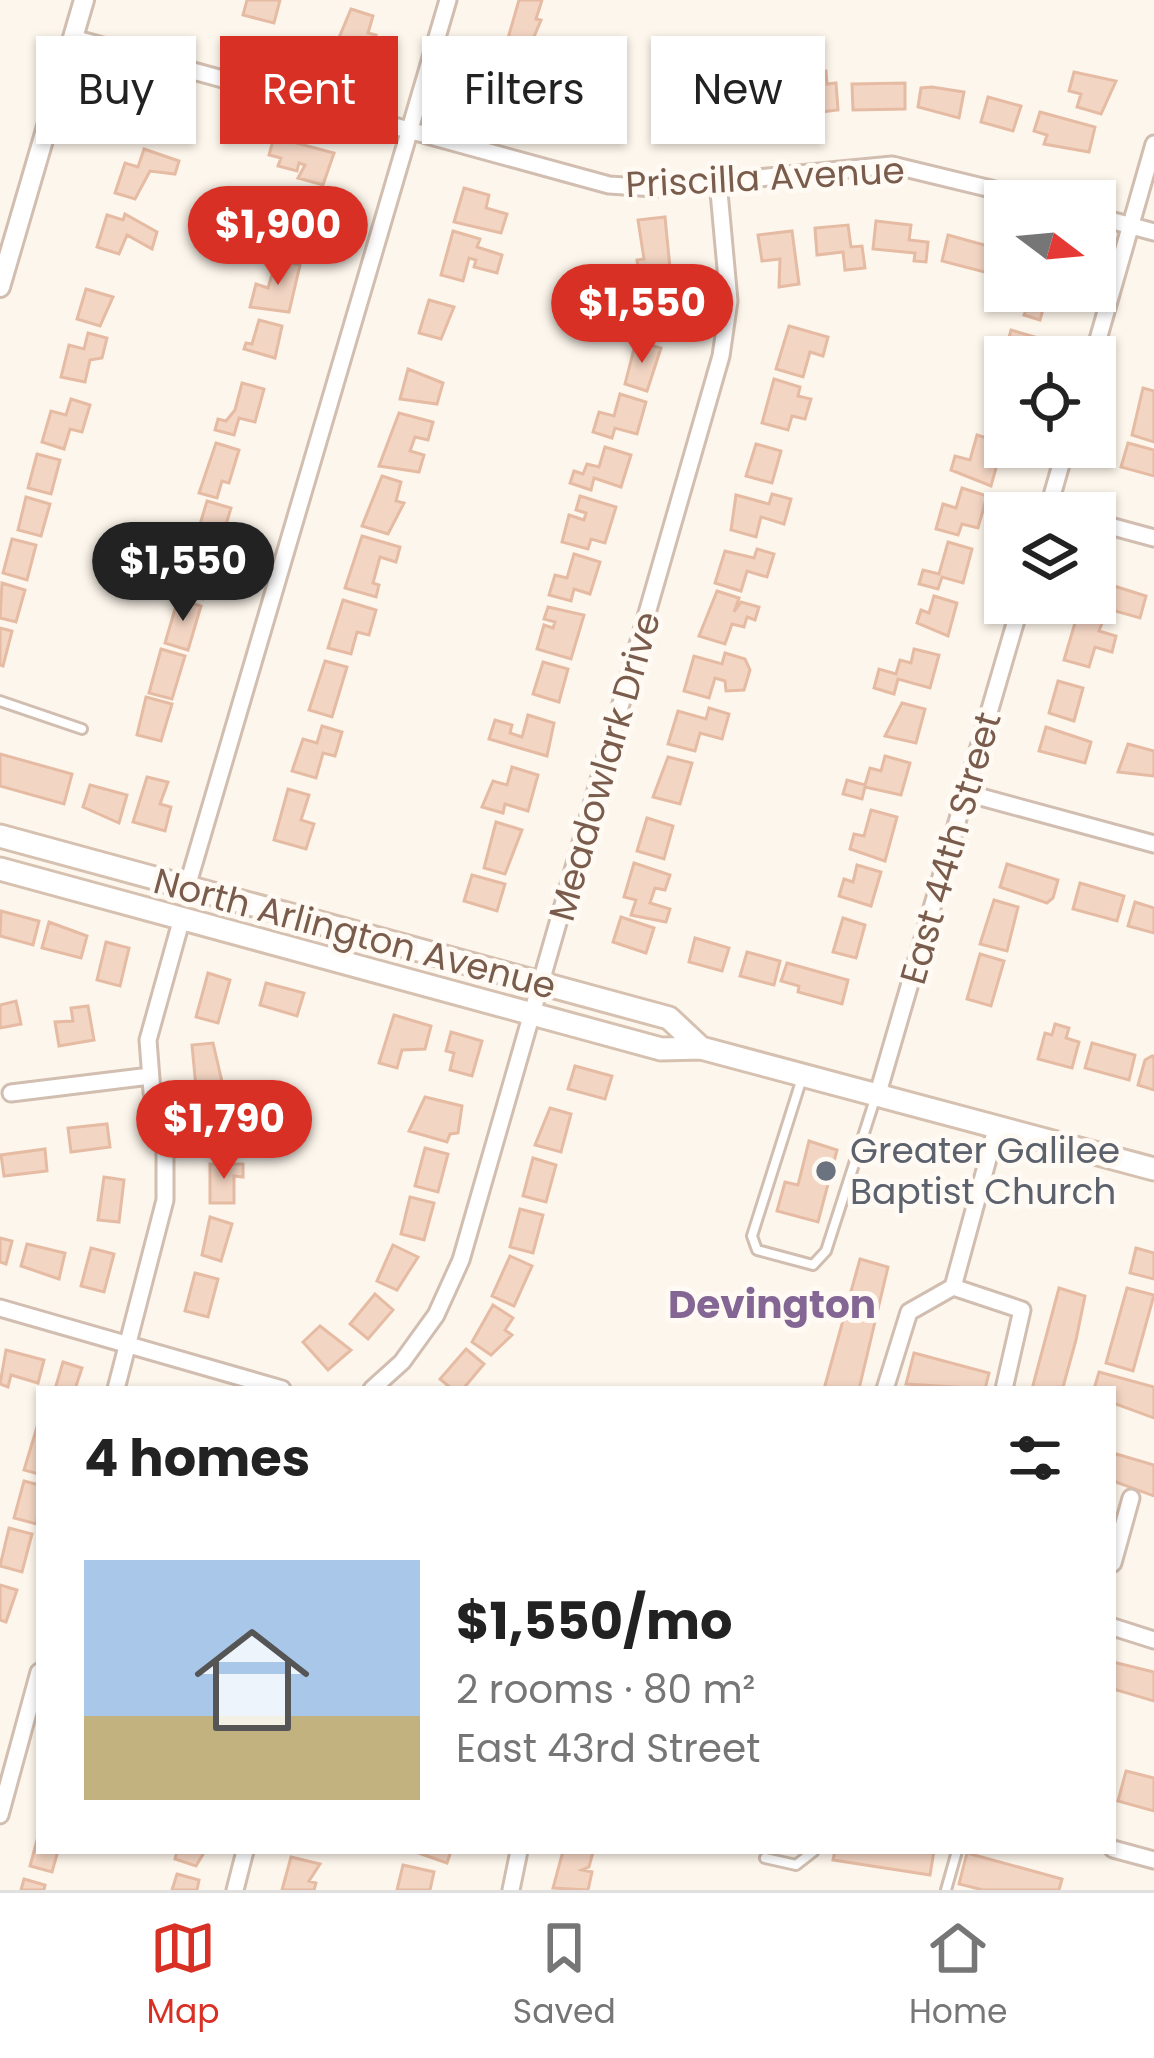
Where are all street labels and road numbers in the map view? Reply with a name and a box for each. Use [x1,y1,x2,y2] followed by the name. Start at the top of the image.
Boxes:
[624,145,906,210] street label: Priscilla Avenue
[536,606,673,927] street label: Meadowlark Drive
[887,706,1014,990] street label: East 44th Street
[148,855,562,1012] street label: North Arlington Avenue

